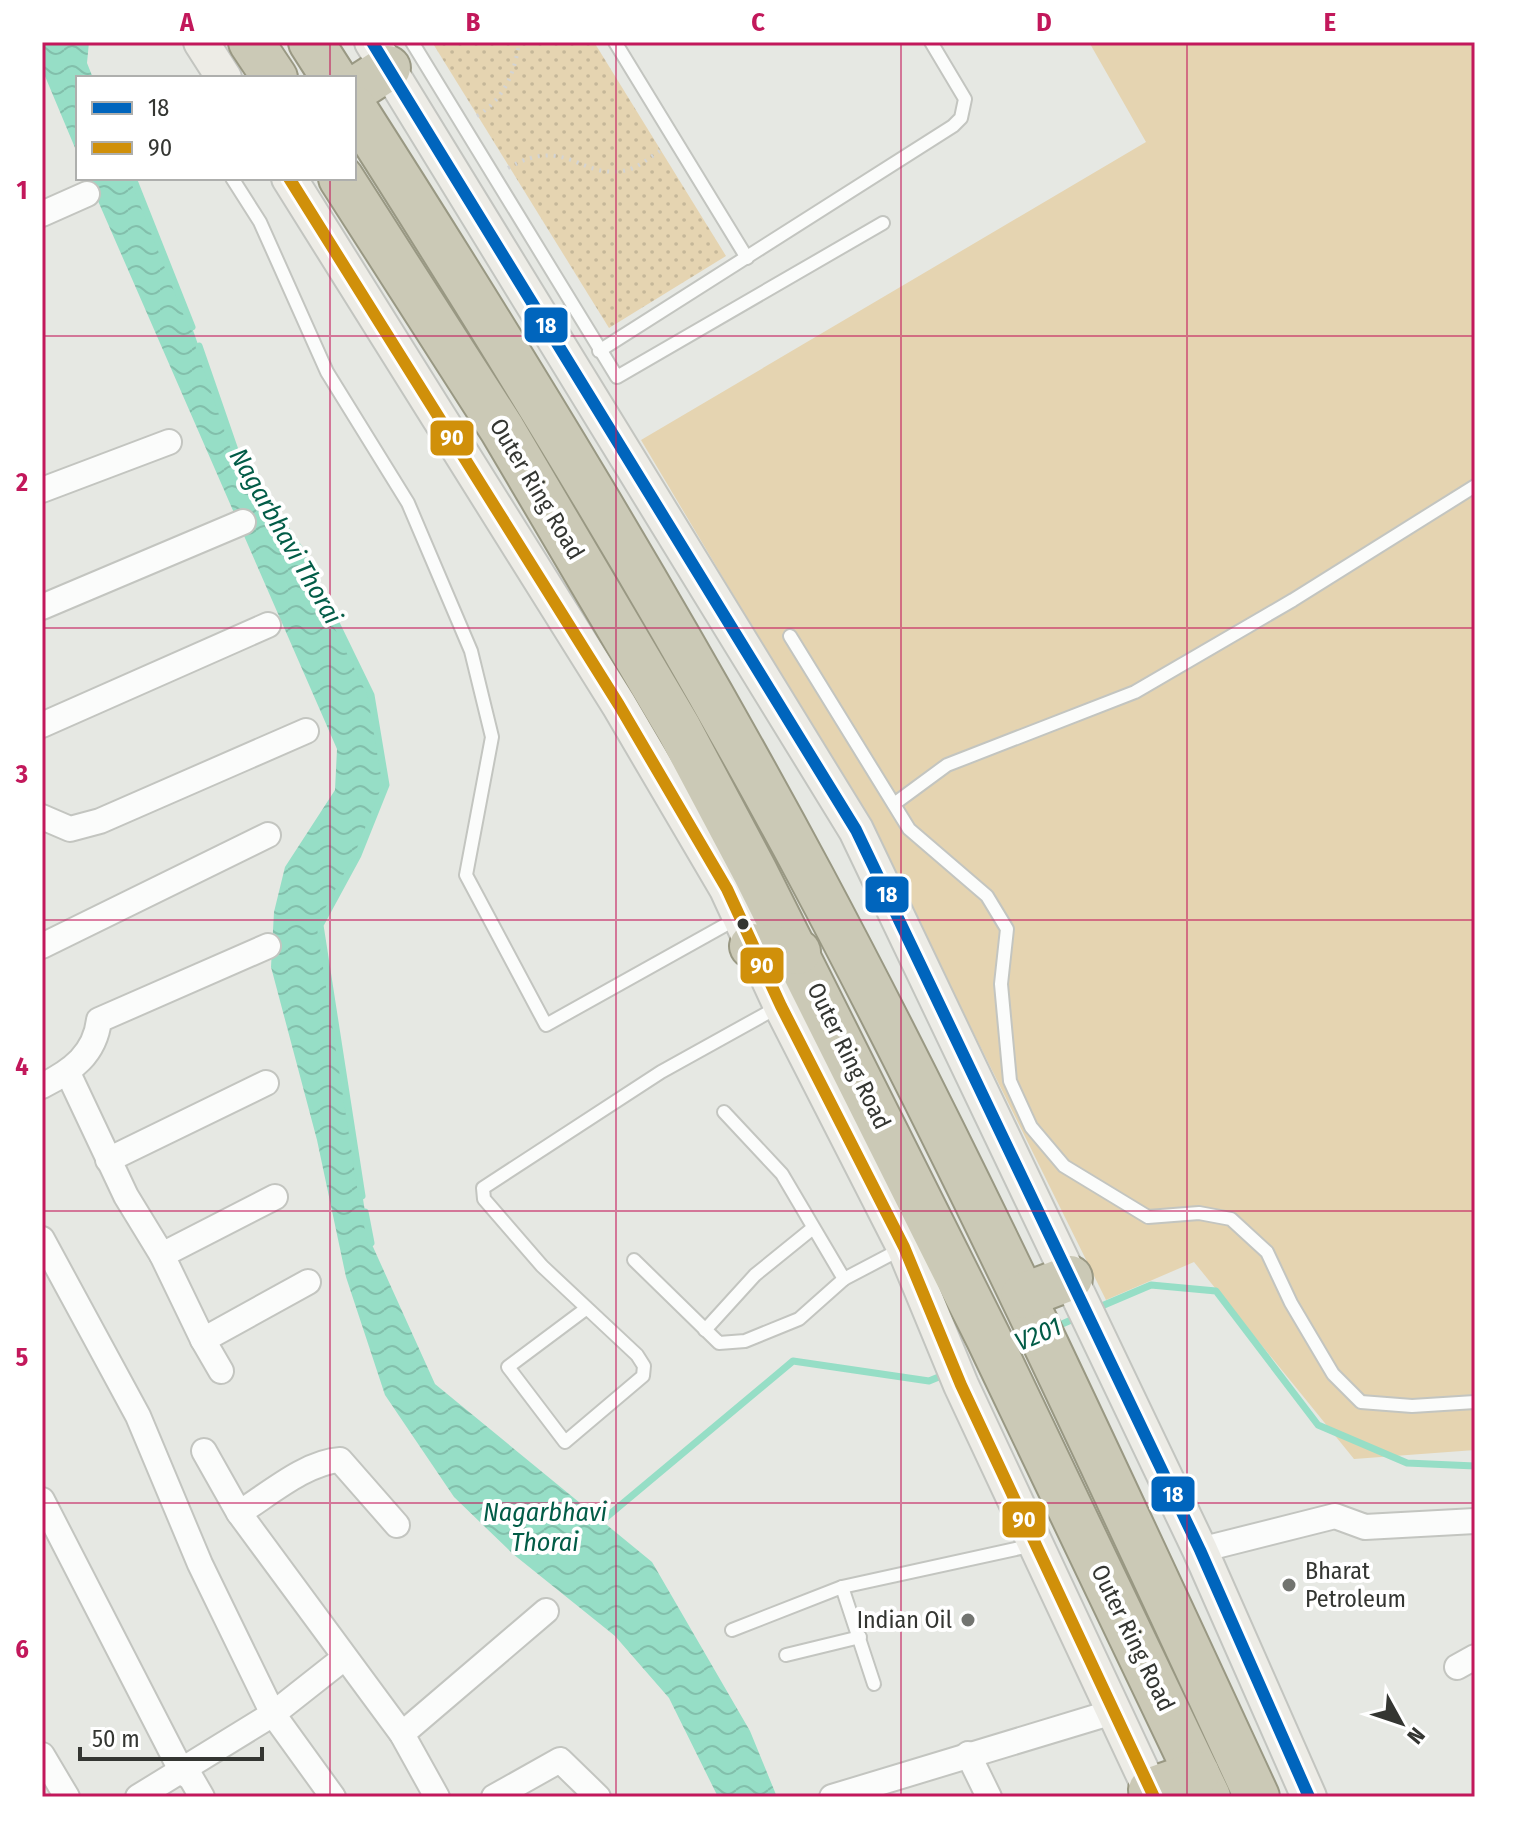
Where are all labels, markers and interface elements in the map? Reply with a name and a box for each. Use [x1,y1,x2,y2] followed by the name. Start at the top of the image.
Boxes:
[179,7,195,38] text: A
[466,7,481,38] text: B
[751,7,765,38] text: C
[1036,7,1052,38] text: D
[1324,7,1336,38] text: E
[76,76,356,180] legend
[148,94,169,122] text: 18
[148,134,172,162] text: 90
[17,175,28,206] text: 1
[523,306,569,344] line badge: 18
[536,312,557,339] text: 18
[484,413,590,565] street label: Outer Ring Road
[429,419,475,457] line badge: 90
[440,424,464,451] text: 90
[223,443,349,630] water label: Nagarbhavi Thorai
[15,467,28,498] text: 2
[15,759,28,790] text: 3
[864,875,910,914] line badge: 18
[877,881,898,908] text: 18
[735,916,751,932] unlabelled marker
[739,946,785,985] line badge: 90
[750,952,774,979] text: 90
[801,978,897,1134] street label: Outer Ring Road
[15,1051,29,1082] text: 4
[1010,1311,1066,1358] water label: V201
[16,1342,29,1373] text: 5
[1150,1475,1196,1513] line badge: 18
[1163,1481,1184,1508] text: 18
[483,1497,608,1558] water label: Nagarbhavi Thorai
[1001,1500,1047,1539] line badge: 90
[1012,1506,1036,1533] text: 90
[1305,1557,1406,1613] place label: Bharat Petroleum
[1085,1560,1181,1716] street label: Outer Ring Road
[1280,1576,1298,1594] marker: Bharat Petroleum
[857,1606,952,1634] place label: Indian Oil
[959,1611,977,1629] marker: Indian Oil
[15,1634,29,1665] text: 6
[1361,1683,1441,1763] north arrow
[80,1711,262,1761] scale bar
[1401,1722,1431,1749] text: N
[92,1725,140,1753] text: 50 m

